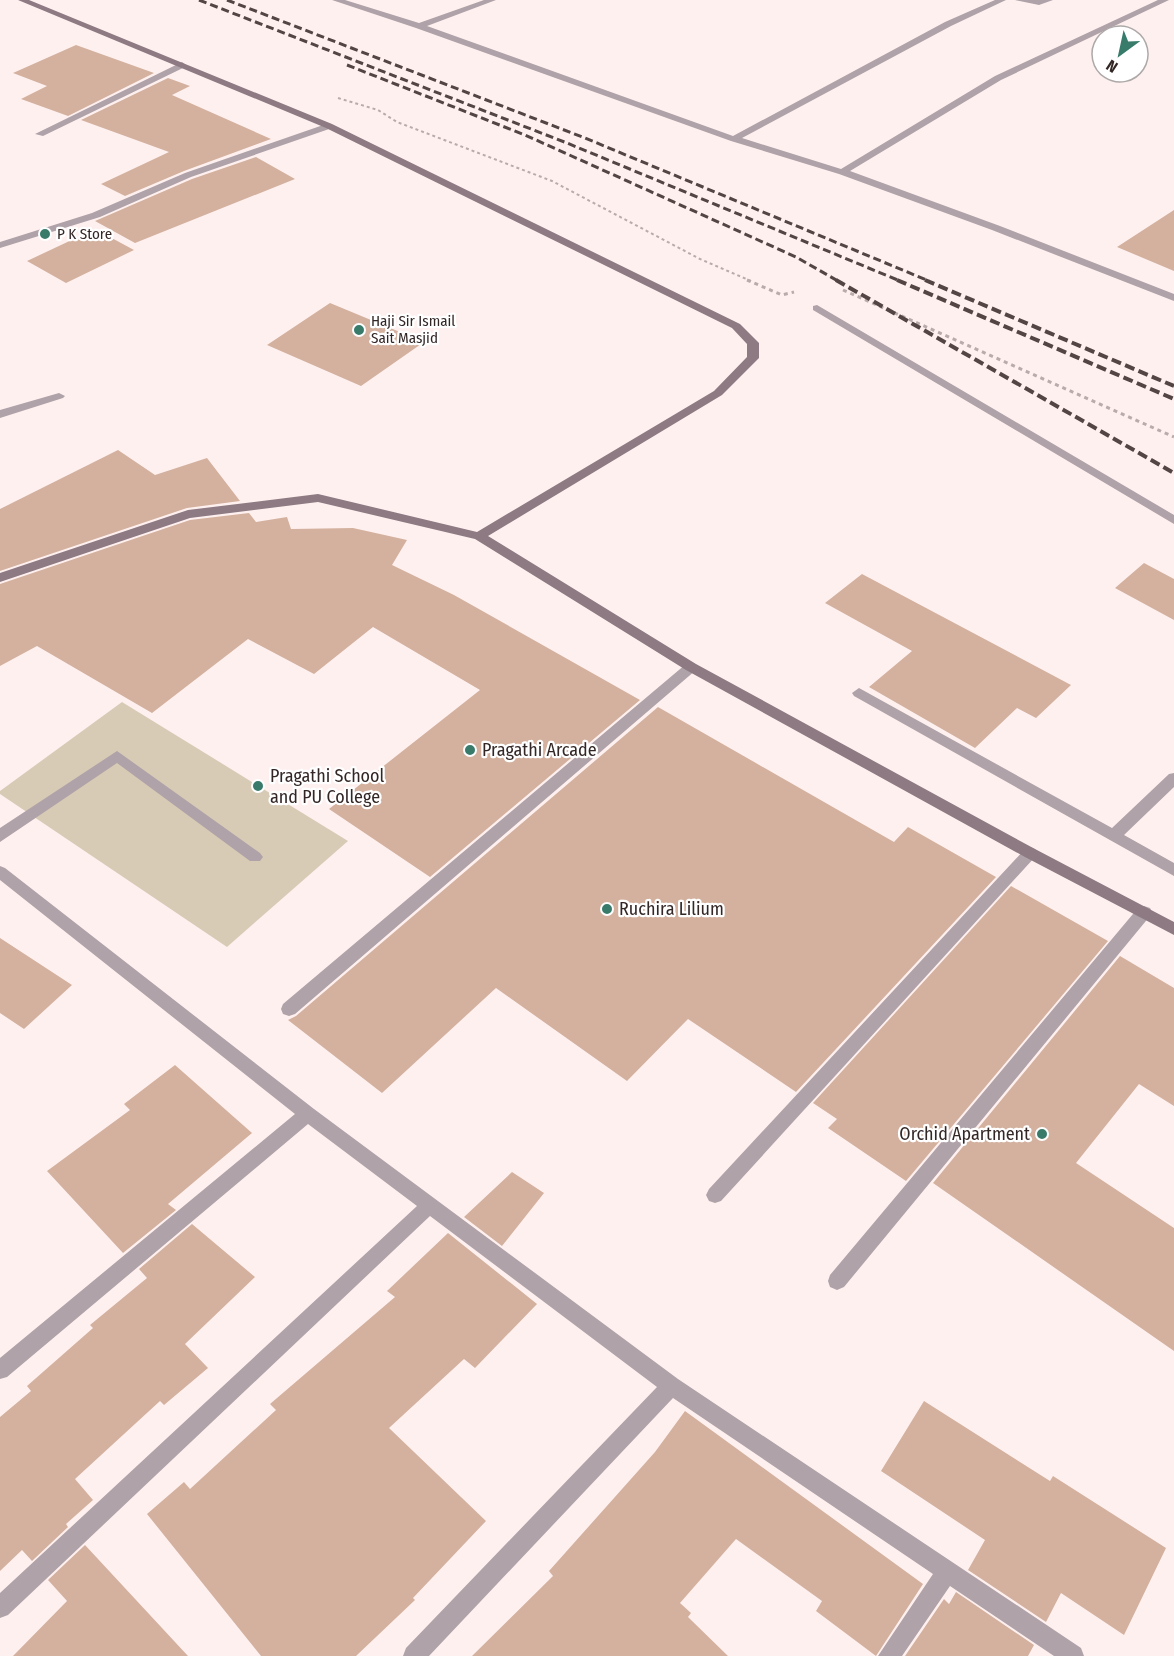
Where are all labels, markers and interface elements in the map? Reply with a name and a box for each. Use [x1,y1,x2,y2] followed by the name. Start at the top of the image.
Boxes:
[1090,24,1150,84] north arrow
[1103,56,1121,77] text: N
[57,225,112,243] place label: P K Store
[38,227,52,241] marker: P K Store
[371,312,455,347] place label: Haji Sir Ismail Sait Masjid
[352,323,366,337] marker: Haji Sir Ismail Sait Masjid
[482,739,597,761] place label: Pragathi Arcade
[463,743,477,757] marker: Pragathi Arcade
[270,765,385,808] place label: Pragathi School and PU College
[251,779,265,793] marker: Pragathi School and PU College
[619,898,724,920] place label: Ruchira Lilium
[600,902,614,916] marker: Ruchira Lilium
[899,1123,1030,1145] place label: Orchid Apartment
[1035,1127,1049,1141] marker: Orchid Apartment

